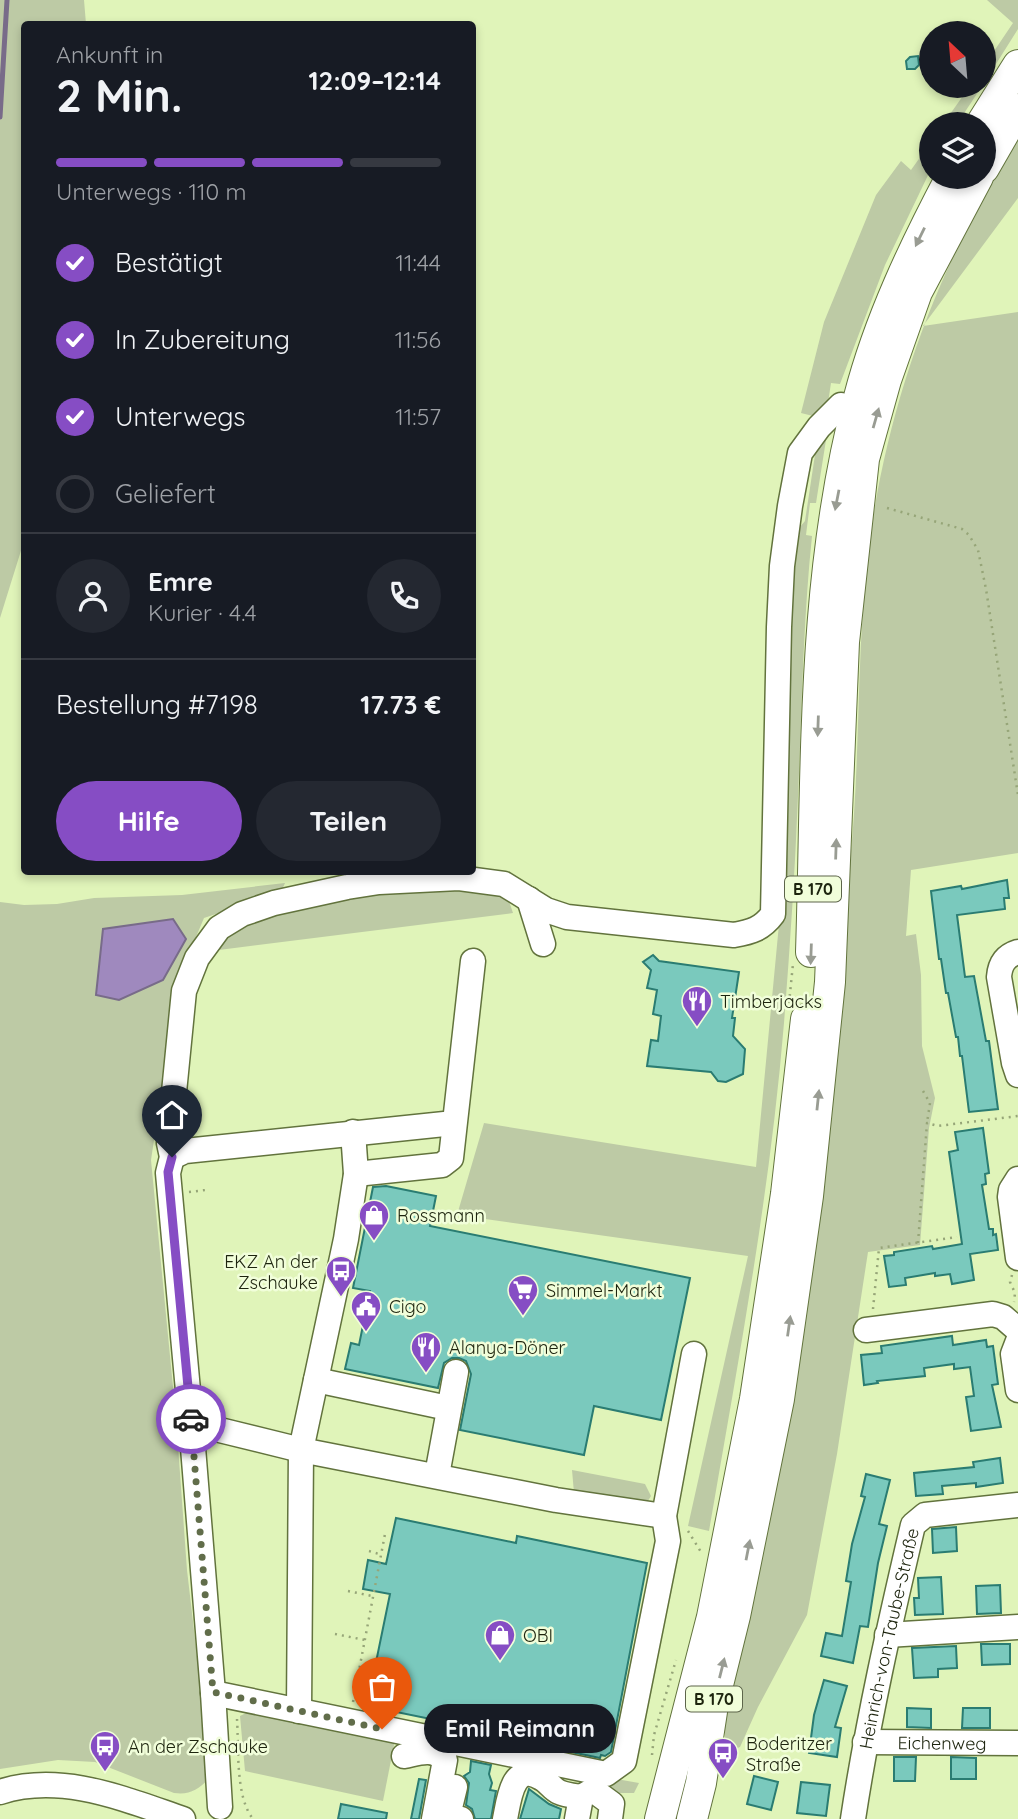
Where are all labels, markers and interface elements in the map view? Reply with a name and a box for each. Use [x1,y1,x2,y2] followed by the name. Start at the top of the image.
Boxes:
[919,21,996,98] north arrow
[919,21,996,189] map controls
[56,40,163,69] text: Ankunft in
[308,64,441,97] text: 12:09–12:14
[56,66,182,124] text: 2 Min.
[919,112,996,189] button: layers
[56,177,246,206] text: Unterwegs · 110 m
[914,227,925,247] one-way arrow
[56,244,94,282] icon: check
[115,246,223,279] text: Bestätigt
[395,248,441,277] text: 11:44
[56,321,94,359] icon: check
[115,323,290,356] text: In Zubereitung
[395,325,441,354] text: 11:56
[56,398,94,436] icon: check
[115,400,246,433] text: Unterwegs
[395,402,441,431] text: 11:57
[871,407,881,428] one-way arrow
[115,477,216,510] text: Geliefert
[831,489,842,511] one-way arrow
[56,559,130,633] button: person
[367,559,441,633] button: phone
[148,565,213,598] text: Emre
[148,598,257,627] text: Kurier · 4.4
[56,688,258,721] text: Bestellung #7198
[360,688,441,721] text: 17.73 €
[813,716,824,738] one-way arrow
[56,781,242,861] button: Hilfe
[256,781,441,861] button: Teilen
[830,838,841,860] one-way arrow
[785,876,841,902] road number: B 170
[806,943,817,965] one-way arrow
[680,984,714,1028] restaurant icon: Timberjacks
[720,990,822,1013] place label: Timberjacks
[142,1085,202,1157] pin
[813,1089,824,1111] one-way arrow
[153,1096,191,1134] icon: home
[357,1198,391,1242] shop icon: Rossmann
[397,1204,485,1227] place label: Rossmann
[224,1250,318,1294] place label: EKZ An der Zschauke
[324,1254,358,1298] bus stop icon: EKZ An der Zschauke
[506,1273,540,1317] supermarket icon: Simmel-Markt
[546,1279,663,1302] place label: Simmel-Markt
[349,1289,383,1333] public building icon: Cigo
[389,1295,426,1318] place label: Cigo
[784,1315,795,1337] one-way arrow
[409,1330,443,1374] restaurant icon: Alanya-Döner
[449,1336,566,1359] place label: Alanya-Döner
[156,1384,226,1454] courier
[172,1400,210,1438] icon: car
[853,1526,923,1751] street label: Heinrich-von-Taube-Straße
[743,1539,754,1561] one-way arrow
[483,1618,517,1662] shop icon: OBI
[523,1624,553,1647] place label: OBI
[352,1657,412,1729] pin
[717,1657,728,1679] one-way arrow
[363,1668,401,1706] icon: bag
[686,1686,742,1712] road number: B 170
[424,1704,616,1754] callout: Emil Reimann
[445,1714,595,1743] text: Emil Reimann
[88,1729,122,1773] bus stop icon: An der Zschauke
[897,1731,987,1754] street label: Eichenweg
[746,1732,832,1776] place label: Boderitzer Straße
[128,1735,268,1758] place label: An der Zschauke
[706,1736,740,1780] bus stop icon: Boderitzer Straße

